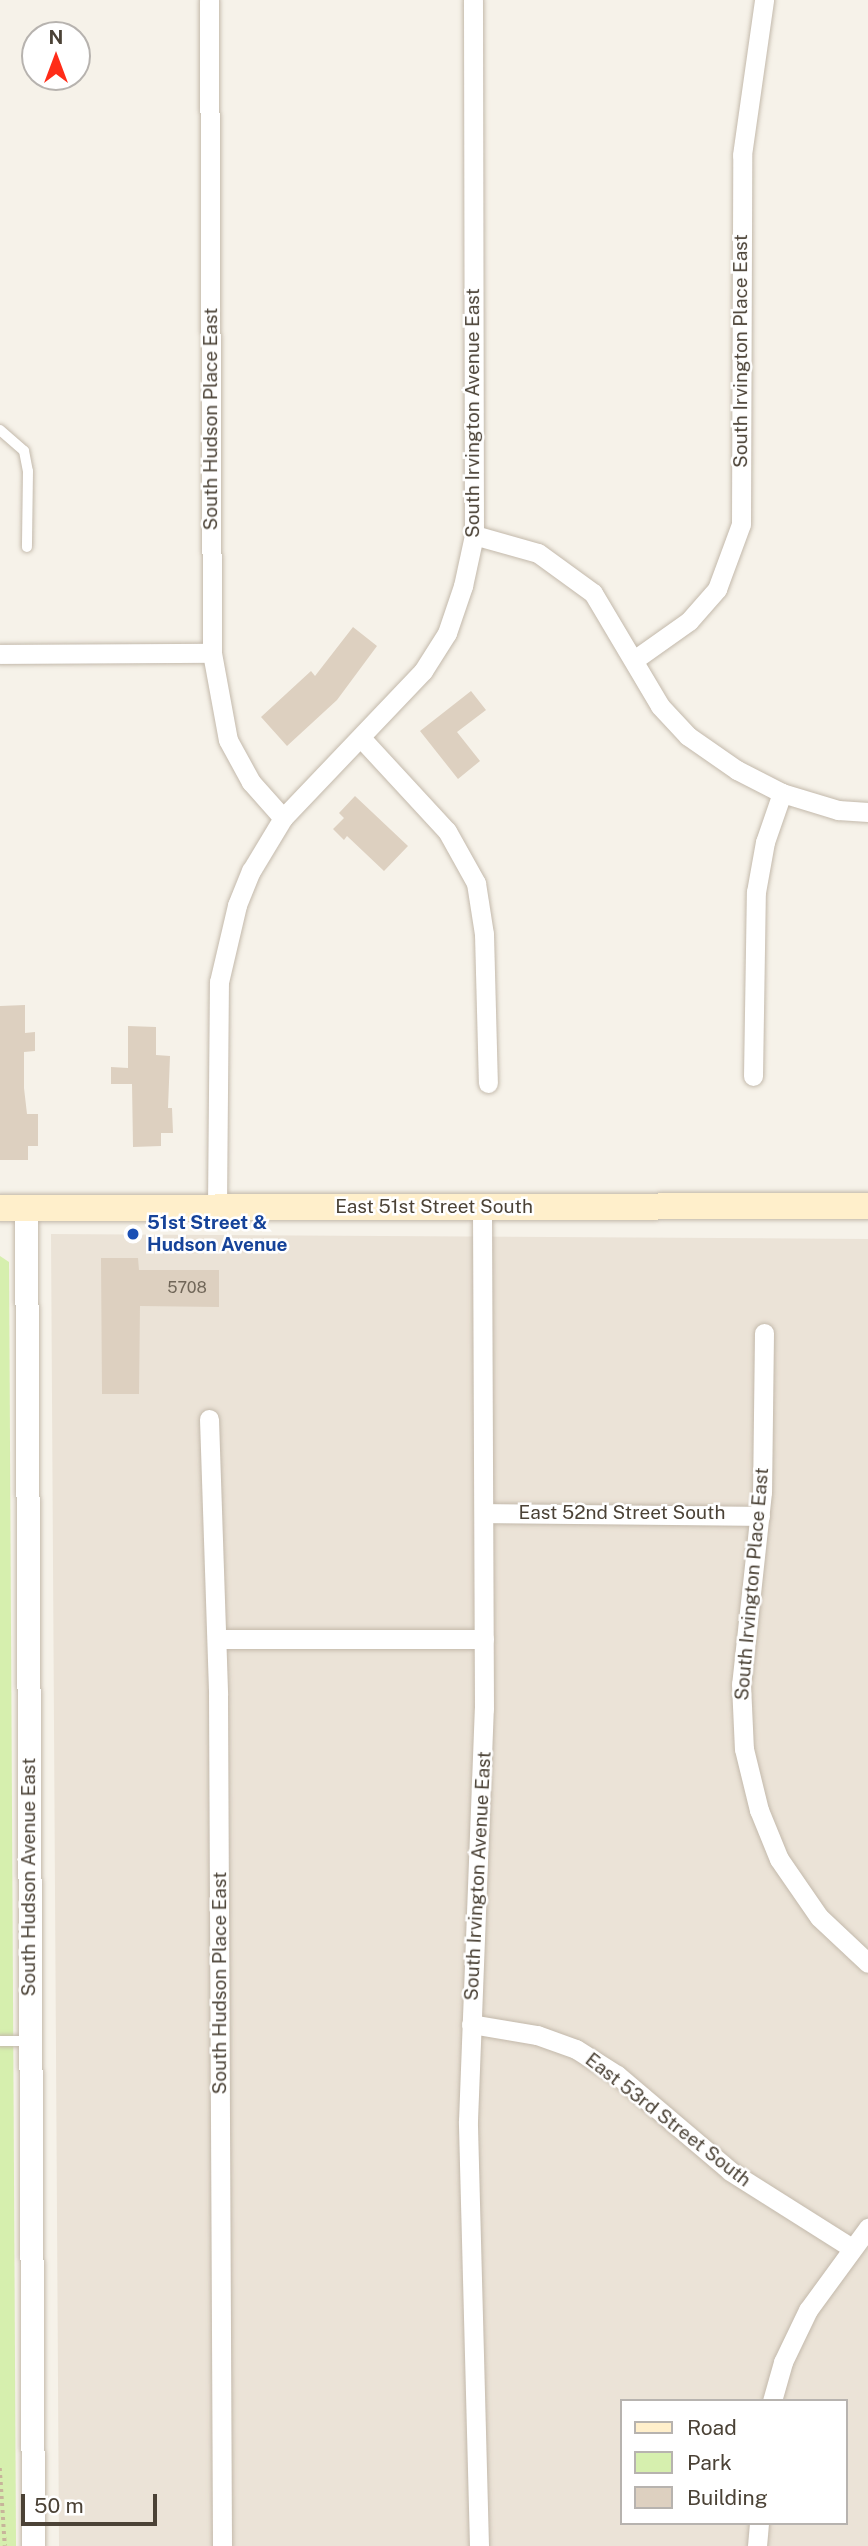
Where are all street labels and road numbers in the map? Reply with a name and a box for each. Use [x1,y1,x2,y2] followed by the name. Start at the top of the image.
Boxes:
[730,234,752,468] street label: South Irvington Place East
[462,288,484,538] street label: South Irvington Avenue East
[200,307,222,531] street label: South Hudson Place East
[335,1196,533,1218] street label: East 51st Street South
[730,1466,774,1702] street label: South Irvington Place East
[519,1502,725,1524] street label: East 52nd Street South
[460,1751,496,2001] street label: South Irvington Avenue East
[18,1757,40,1997] street label: South Hudson Avenue East
[209,1871,231,2095] street label: South Hudson Place East
[581,2048,755,2192] street label: East 53rd Street South

